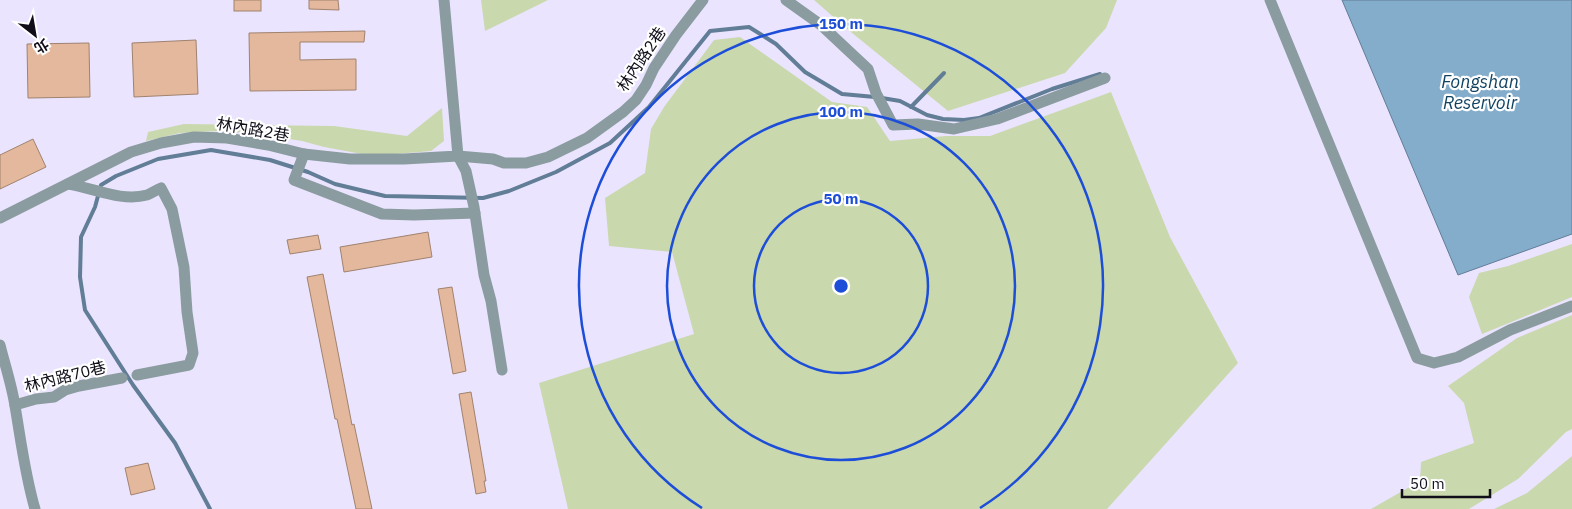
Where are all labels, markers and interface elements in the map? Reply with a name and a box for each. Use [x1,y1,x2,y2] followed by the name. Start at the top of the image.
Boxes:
[10,10,60,60] north arrow
[819,14,863,33] text: 150 m
[612,23,670,95] street label: 林內路2巷
[31,35,52,57] text: 北
[1441,70,1519,114] water label: Fongshan Reservoir
[819,102,863,121] text: 100 m
[215,113,291,145] street label: 林內路2巷
[824,189,858,208] text: 50 m
[832,277,850,295] centre of rings
[22,356,108,396] street label: 林內路70巷
[1402,466,1490,498] scale bar
[1410,474,1445,493] text: 50 m

